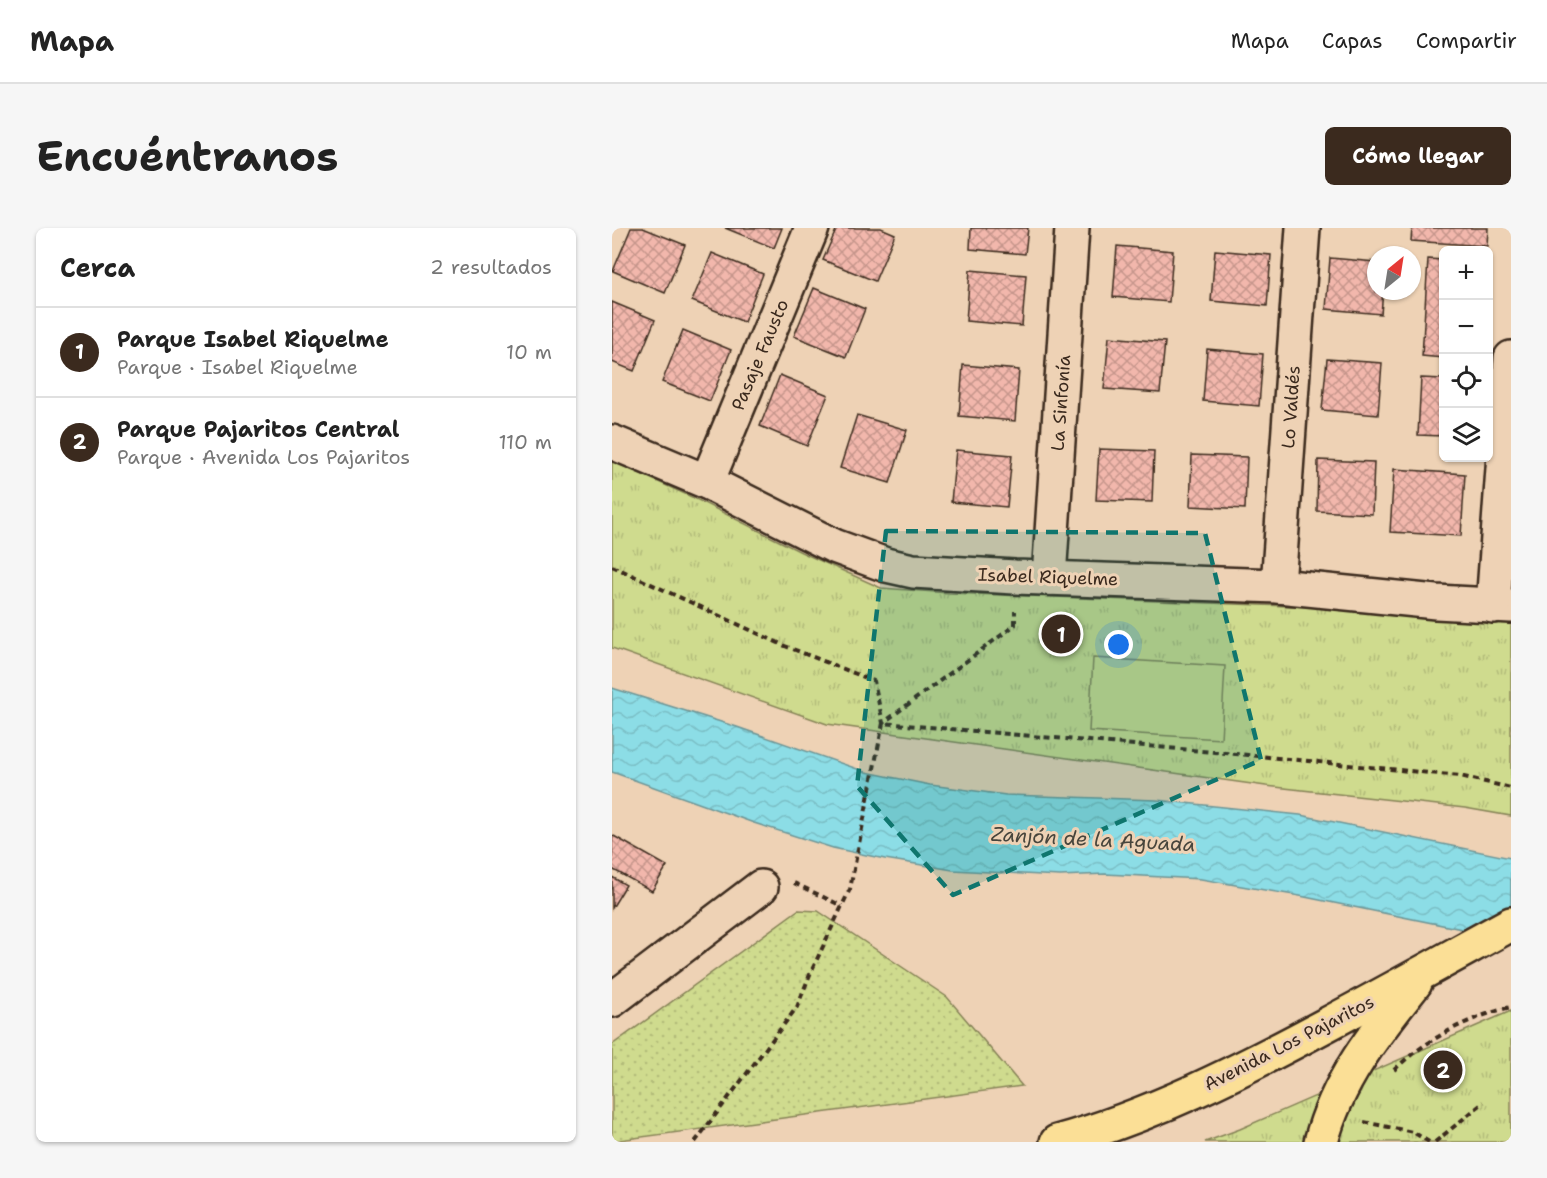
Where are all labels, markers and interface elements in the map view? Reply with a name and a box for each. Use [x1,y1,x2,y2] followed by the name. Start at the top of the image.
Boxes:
[30,22,114,60] text: Mapa
[1231,27,1289,55] text: Mapa
[1322,27,1383,55] text: Capas
[1416,27,1517,55] text: Compartir
[1325,127,1511,185] button: Cómo llegar
[36,128,338,184] text: Encuéntranos
[1367,246,1421,300] north arrow
[1439,246,1493,462] map controls
[1439,246,1493,300] button: +
[60,250,135,285] text: Cerca
[430,254,552,280] text: 2 resultados
[726,296,794,414] street label: Pasaje Fausto
[1439,300,1493,354] button: −
[117,325,389,354] text: Parque Isabel Riquelme
[75,339,84,365] text: 1
[506,339,552,365] text: 10 m
[117,354,358,380] text: Parque · Isabel Riquelme
[1046,354,1076,452] street label: La Sinfonía
[1439,354,1493,408] button: locate
[1276,365,1306,449] street label: Lo Valdés
[1439,408,1493,462] button: layers
[117,415,399,444] text: Parque Pajaritos Central
[73,429,87,455] text: 2
[498,429,552,455] text: 110 m
[117,444,410,470] text: Parque · Avenida Los Pajaritos
[977,563,1119,591] street label: Isabel Riquelme
[1042,612,1080,656] pin: 1
[1104,630,1133,659] your location
[990,821,1196,857] water label: Zanjón de la Aguada
[1200,990,1378,1096] street label: Avenida Los Pajaritos
[1424,1048,1462,1092] pin: 2

